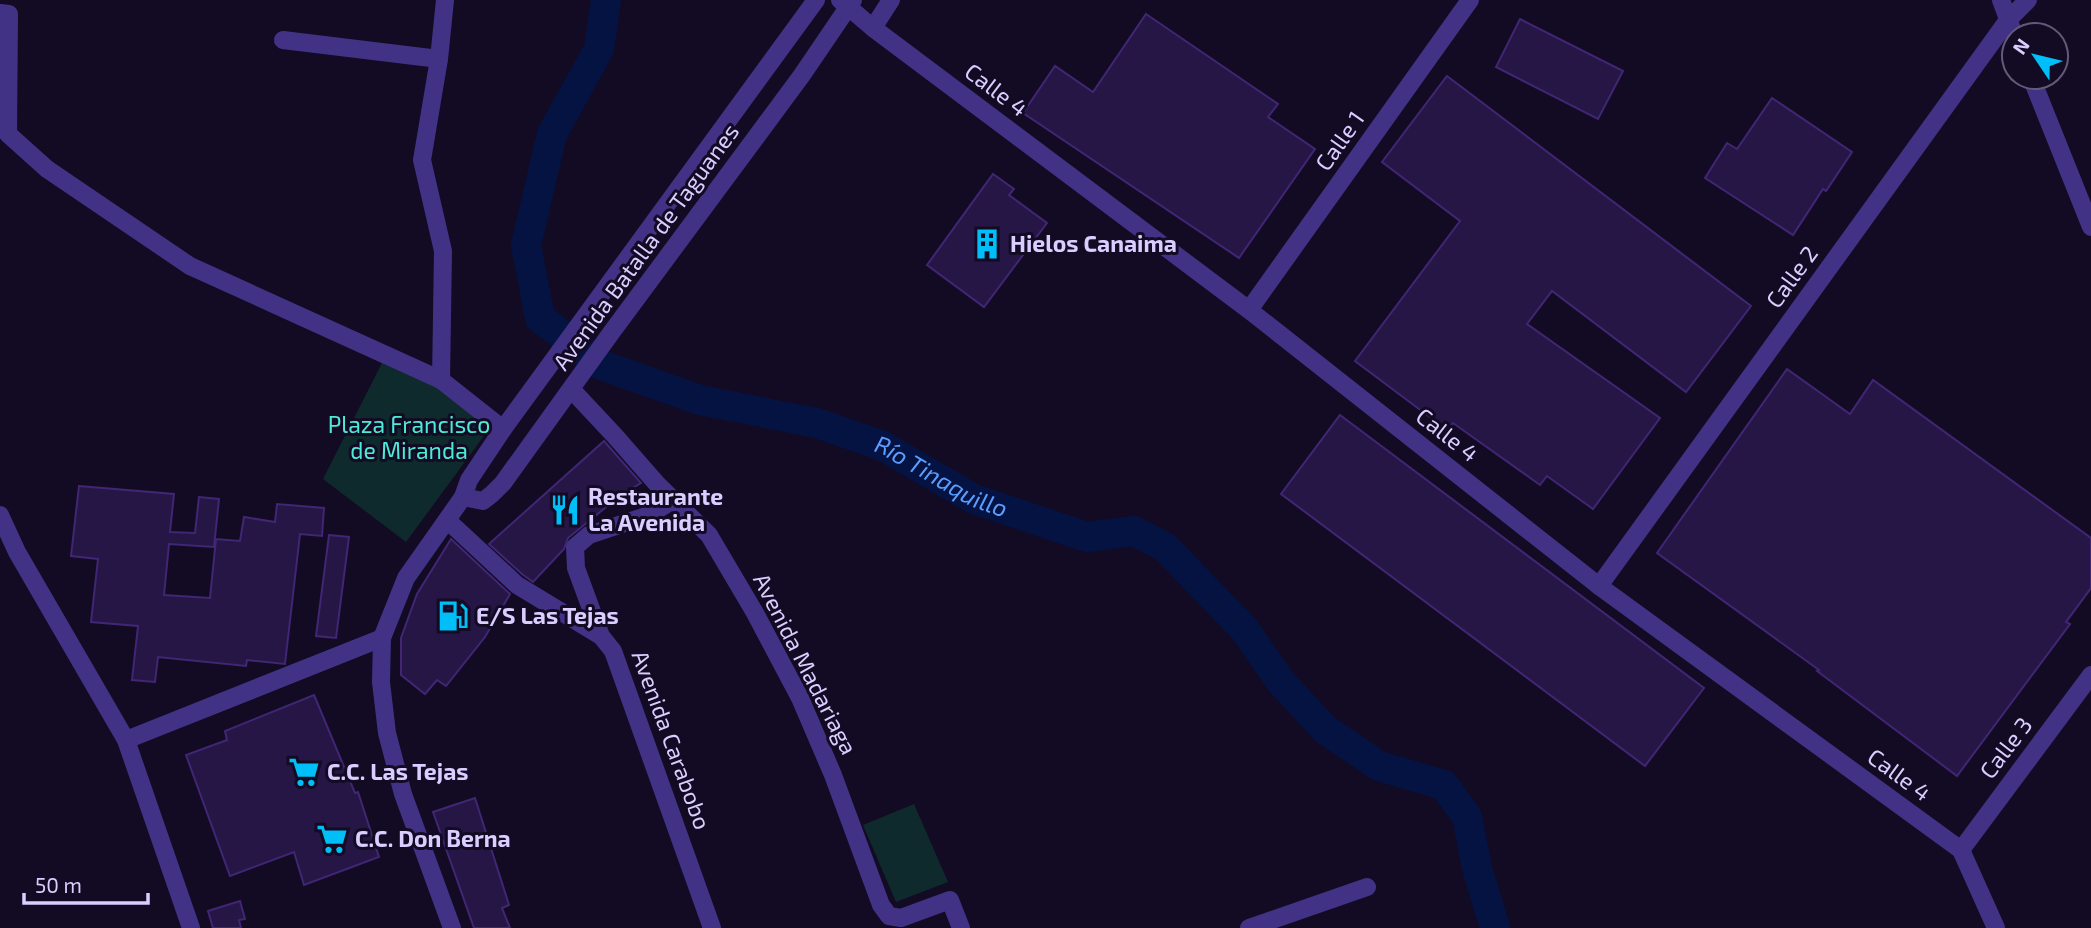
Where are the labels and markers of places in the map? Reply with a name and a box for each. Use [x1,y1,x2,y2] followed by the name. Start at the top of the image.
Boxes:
[970,227,1004,261] building icon: Hielos Canaima
[1010,229,1177,257] place label: Hielos Canaima
[588,482,723,536] place label: Restaurante La Avenida
[548,493,582,527] restaurant icon: Restaurante La Avenida
[436,599,470,633] fuel station icon: E/S Las Tejas
[476,601,619,629] place label: E/S Las Tejas
[287,755,321,789] supermarket icon: C.C. Las Tejas
[327,757,469,785] place label: C.C. Las Tejas
[315,822,349,856] supermarket icon: C.C. Don Berna
[355,824,511,852] place label: C.C. Don Berna

